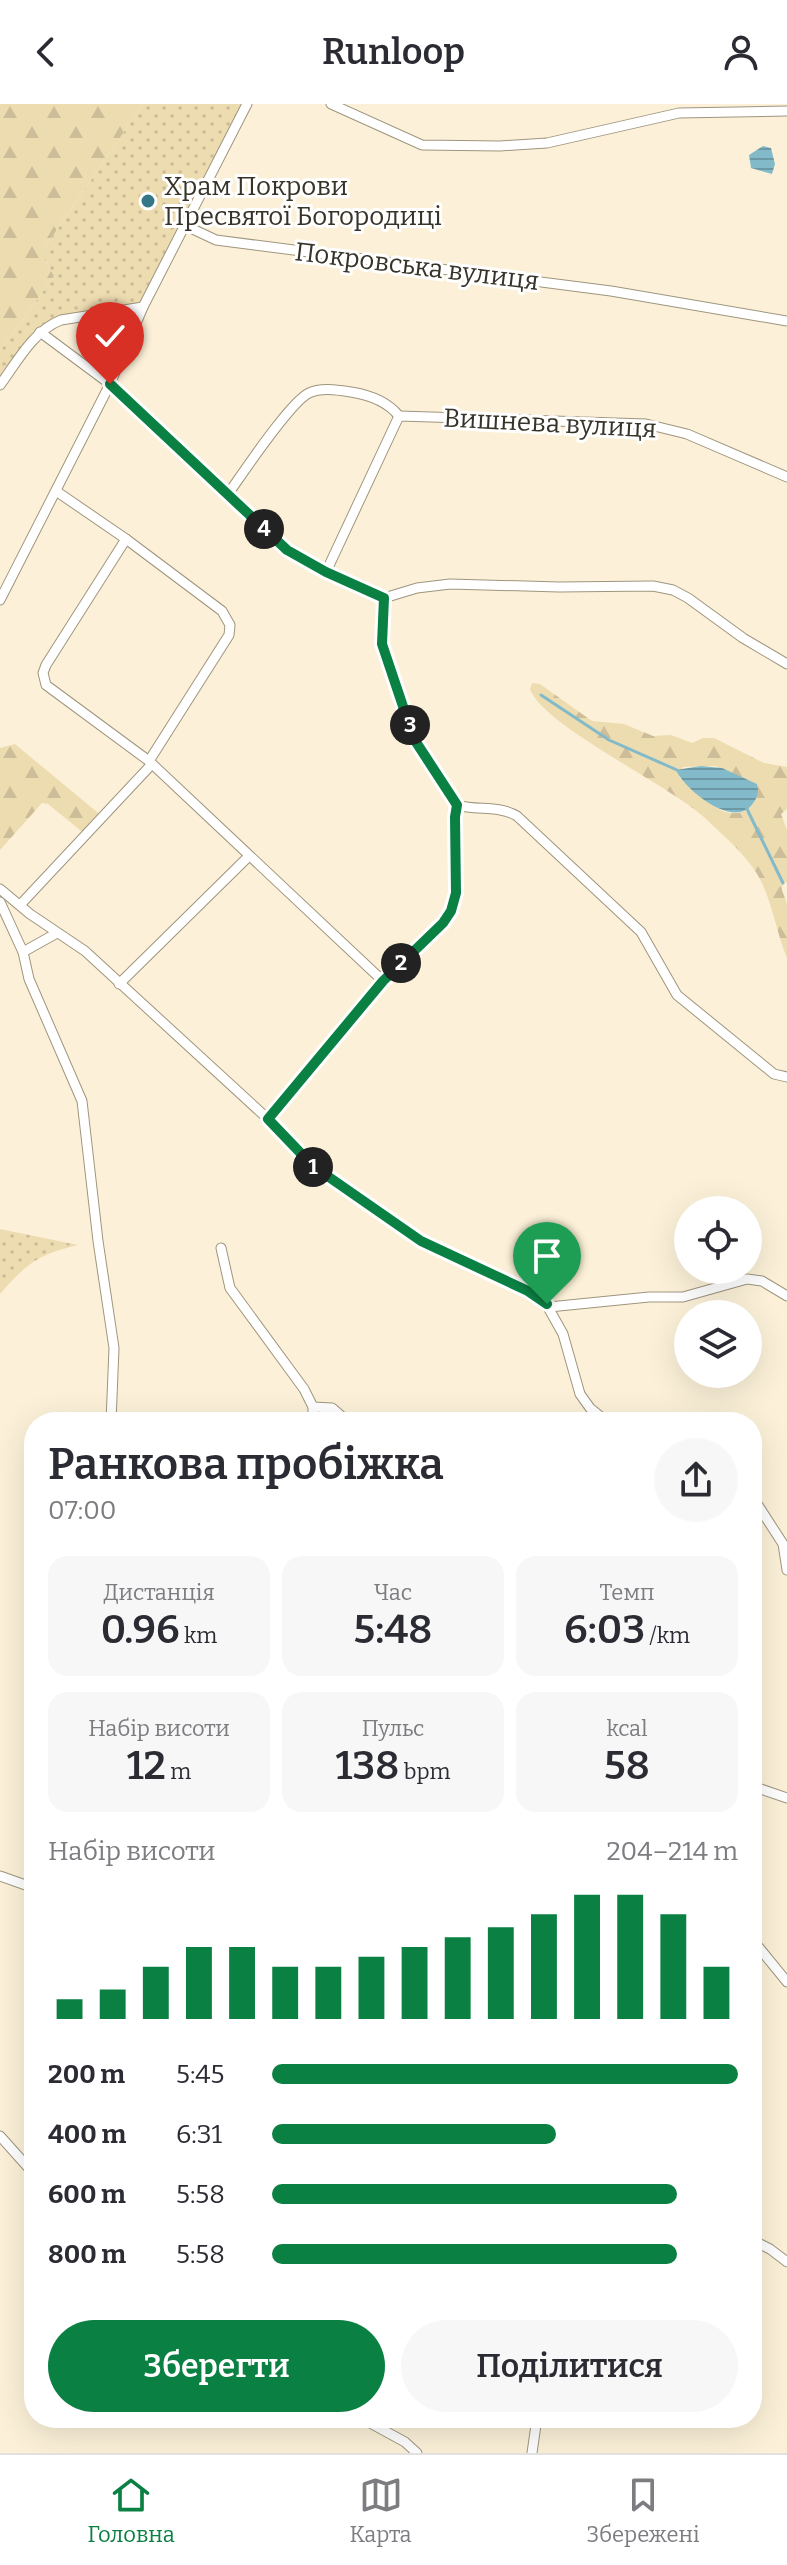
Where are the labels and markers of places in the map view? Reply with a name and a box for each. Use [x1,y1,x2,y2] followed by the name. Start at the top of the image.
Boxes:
[164,171,442,232] place label: Храм Покрови Пресвятої Богородиці
[139,192,157,210] marker: Храм Покрови Пресвятої Богородиці
[76,302,144,384] pin
[244,509,284,549] pin: 4
[390,705,430,745] pin: 3
[381,943,421,983] pin: 2
[293,1147,333,1187] pin: 1
[513,1222,581,1304] pin

